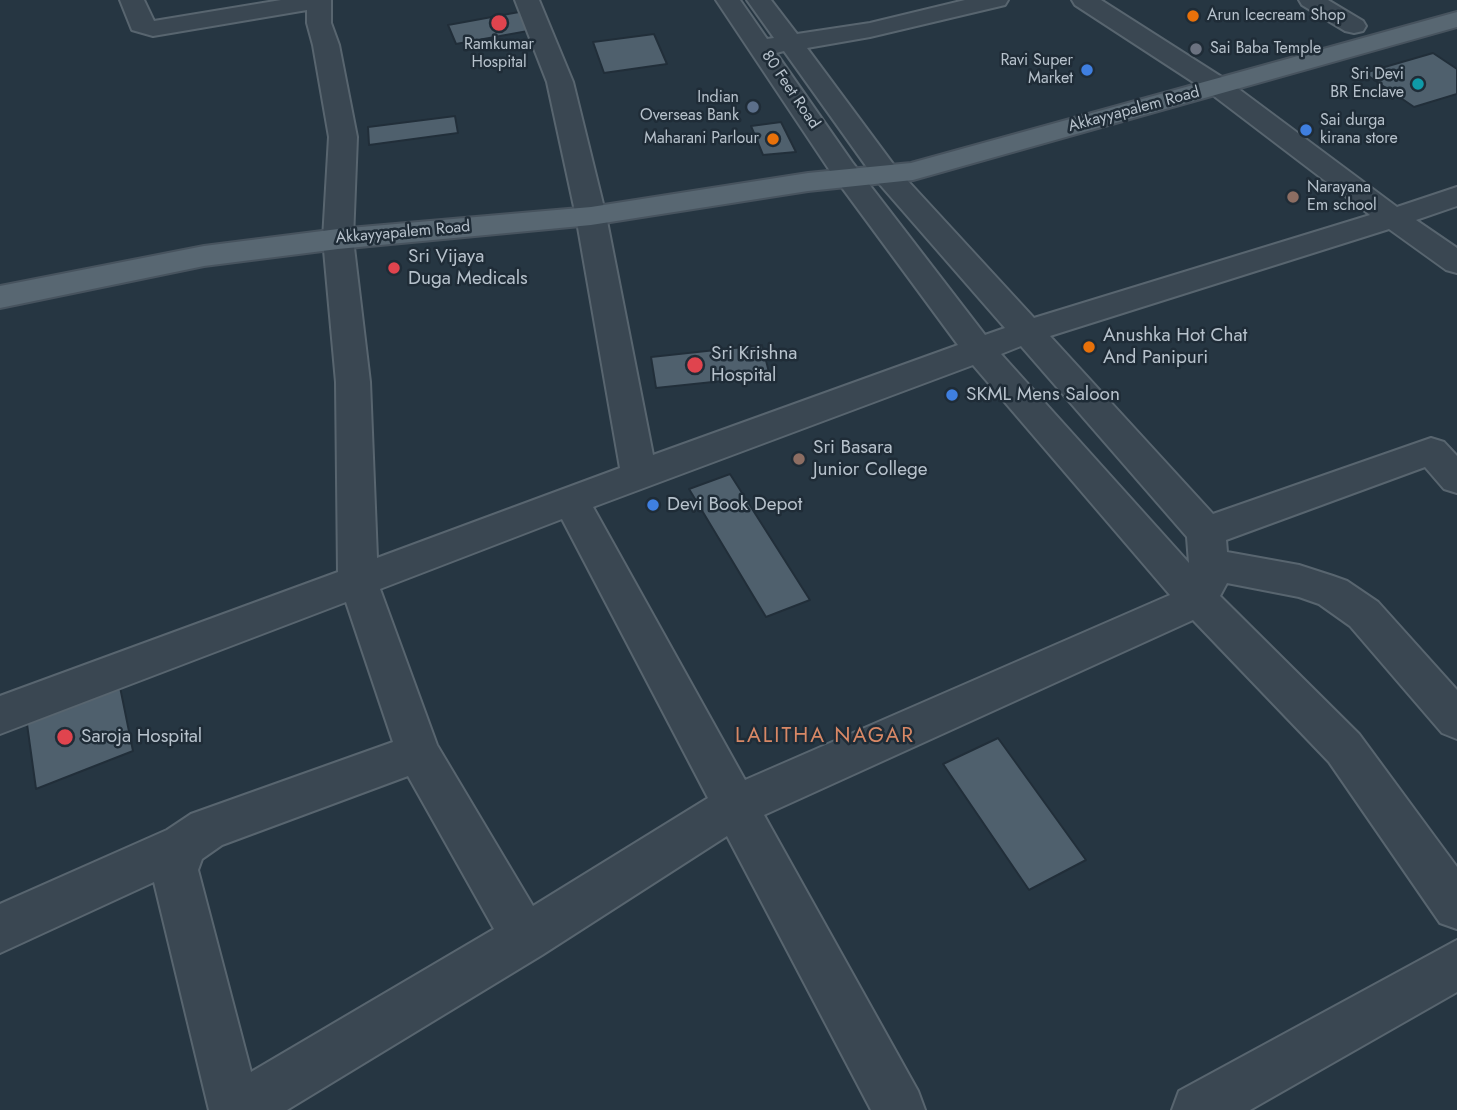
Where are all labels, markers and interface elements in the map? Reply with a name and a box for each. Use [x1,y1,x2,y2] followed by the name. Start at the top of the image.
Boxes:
[1207,6,1346,26] place label: Arun Icecream Shop
[1185,8,1201,24] marker: Arun Icecream Shop
[489,13,509,33] marker: Ramkumar Hospital
[464,35,534,73] place label: Ramkumar Hospital
[1210,39,1321,59] place label: Sai Baba Temple
[1188,41,1204,57] marker: Sai Baba Temple
[757,47,823,133] street label: 80 Feet Road
[1000,51,1073,89] place label: Ravi Super Market
[1079,62,1095,78] marker: Ravi Super Market
[1330,65,1404,103] place label: Sri Devi BR Enclave
[1410,76,1426,92] marker: Sri Devi BR Enclave
[1066,83,1202,137] street label: Akkayyapalem Road
[640,88,739,126] place label: Indian Overseas Bank
[745,99,761,115] marker: Indian Overseas Bank
[1320,111,1398,149] place label: Sai durga kirana store
[1298,122,1314,138] marker: Sai durga kirana store
[644,129,759,149] place label: Maharani Parlour
[765,131,781,147] marker: Maharani Parlour
[1307,178,1377,216] place label: Narayana Em school
[1285,189,1301,205] marker: Narayana Em school
[335,218,471,248] street label: Akkayyapalem Road
[408,246,528,290] place label: Sri Vijaya Duga Medicals
[386,260,402,276] marker: Sri Vijaya Duga Medicals
[1103,325,1247,369] place label: Anushka Hot Chat And Panipuri
[1081,339,1097,355] marker: Anushka Hot Chat And Panipuri
[711,343,798,387] place label: Sri Krishna Hospital
[685,355,705,375] marker: Sri Krishna Hospital
[966,384,1120,406] place label: SKML Mens Saloon
[944,387,960,403] marker: SKML Mens Saloon
[813,437,928,481] place label: Sri Basara Junior College
[791,451,807,467] marker: Sri Basara Junior College
[667,494,802,516] place label: Devi Book Depot
[645,497,661,513] marker: Devi Book Depot
[737,724,913,750] district label: LALITHA NAGAR
[81,726,202,748] place label: Saroja Hospital
[55,727,75,747] marker: Saroja Hospital

